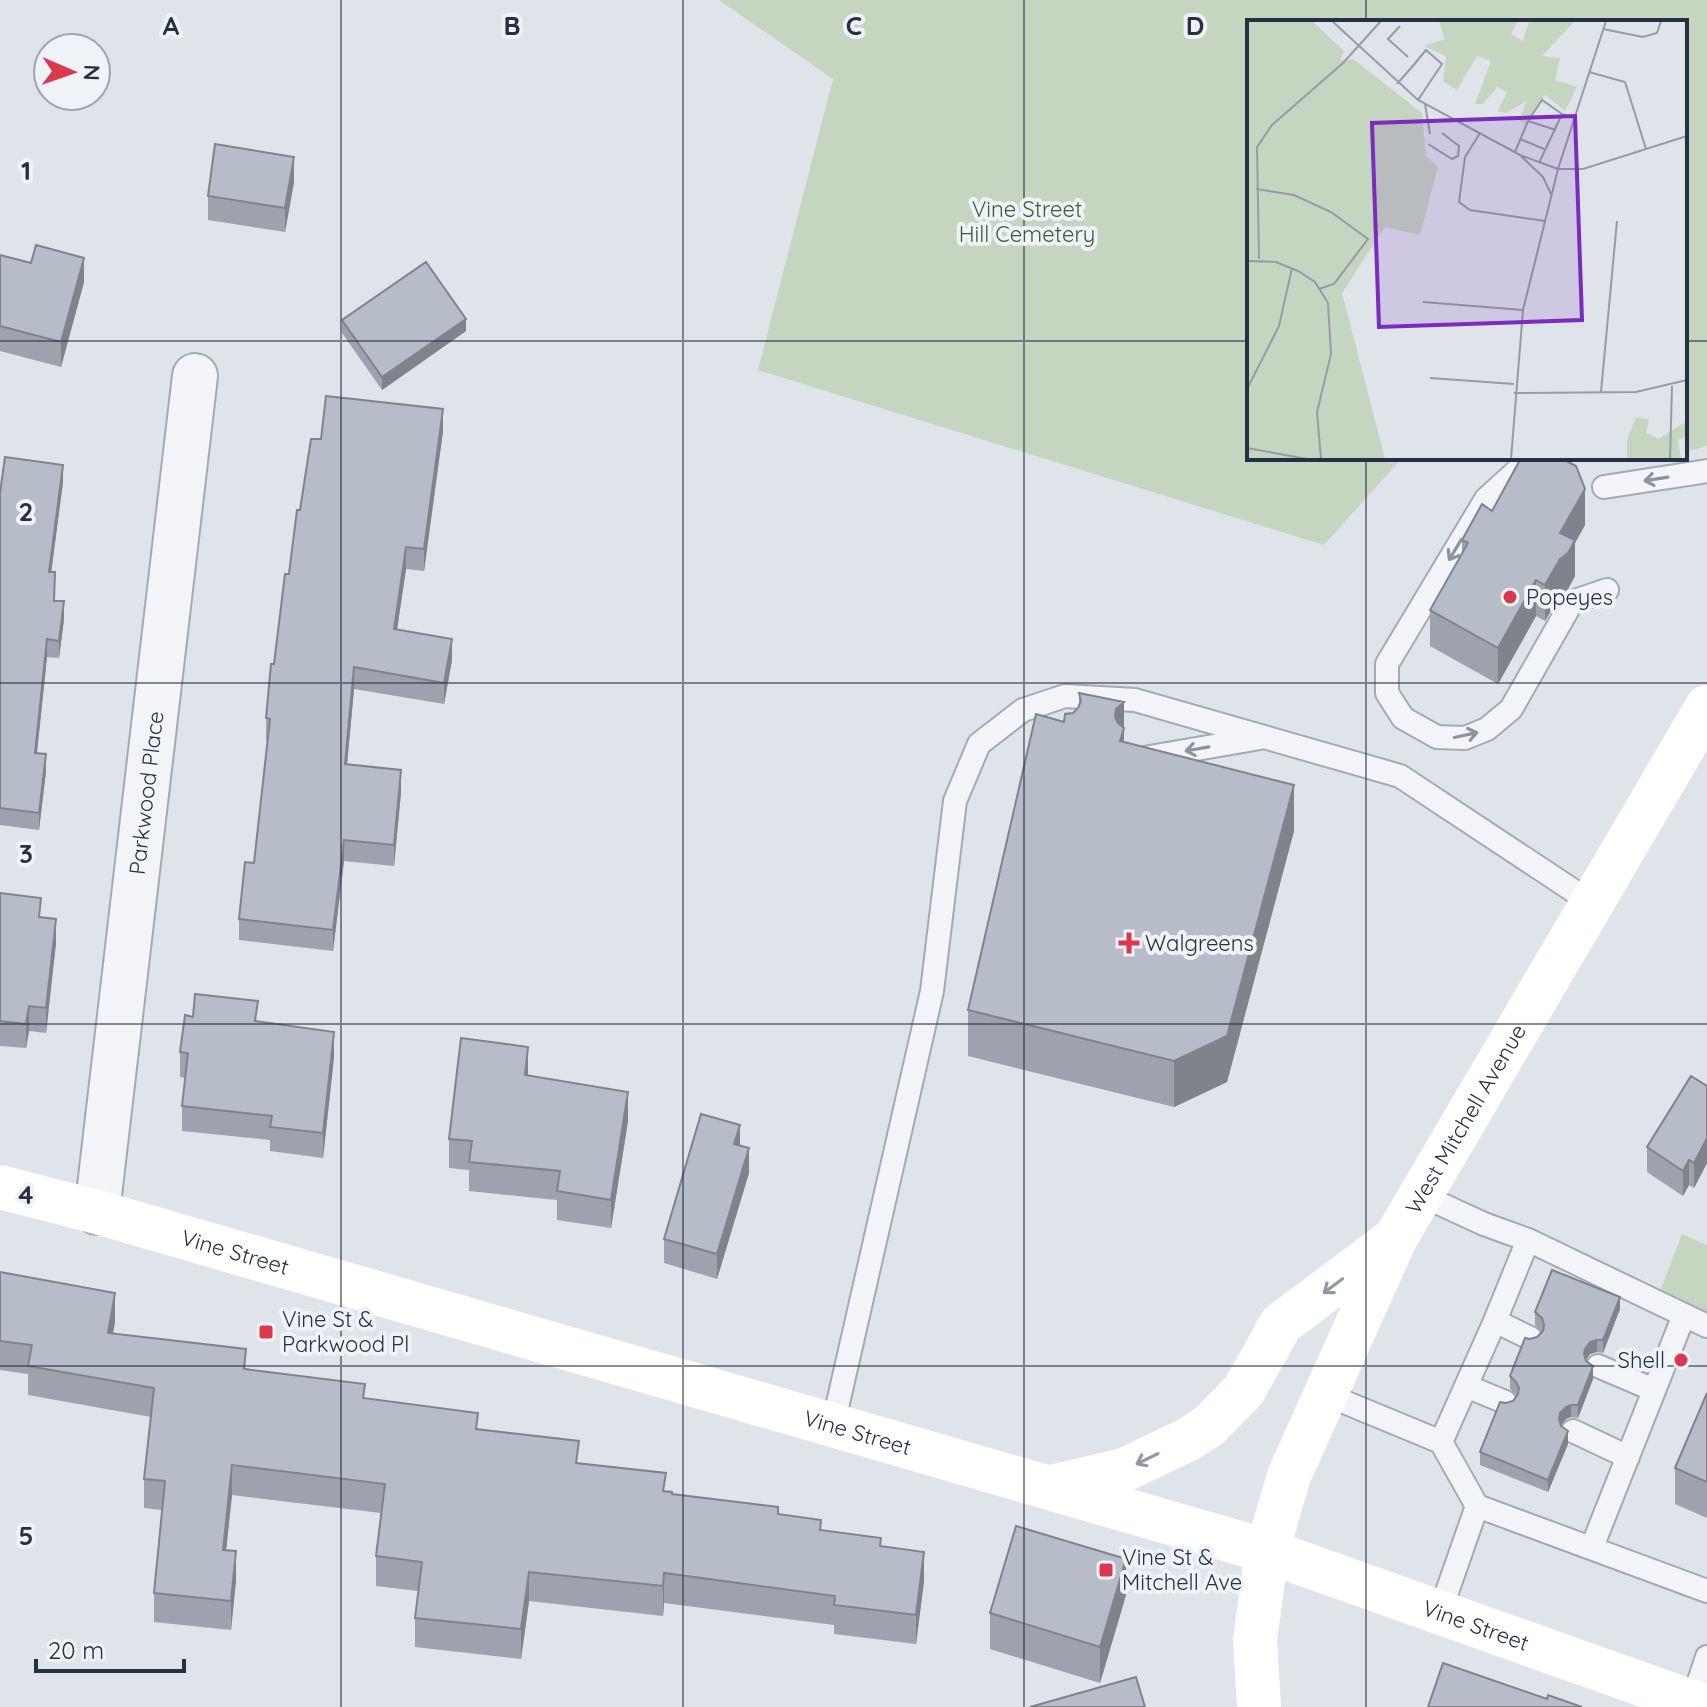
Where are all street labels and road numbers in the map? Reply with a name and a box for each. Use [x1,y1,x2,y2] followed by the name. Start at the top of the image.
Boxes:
[123,710,170,876] street label: Parkwood Place
[1399,1019,1532,1219] street label: West Mitchell Avenue
[178,1223,292,1281] street label: Vine Street
[800,1404,915,1461] street label: Vine Street
[1419,1594,1533,1657] street label: Vine Street

